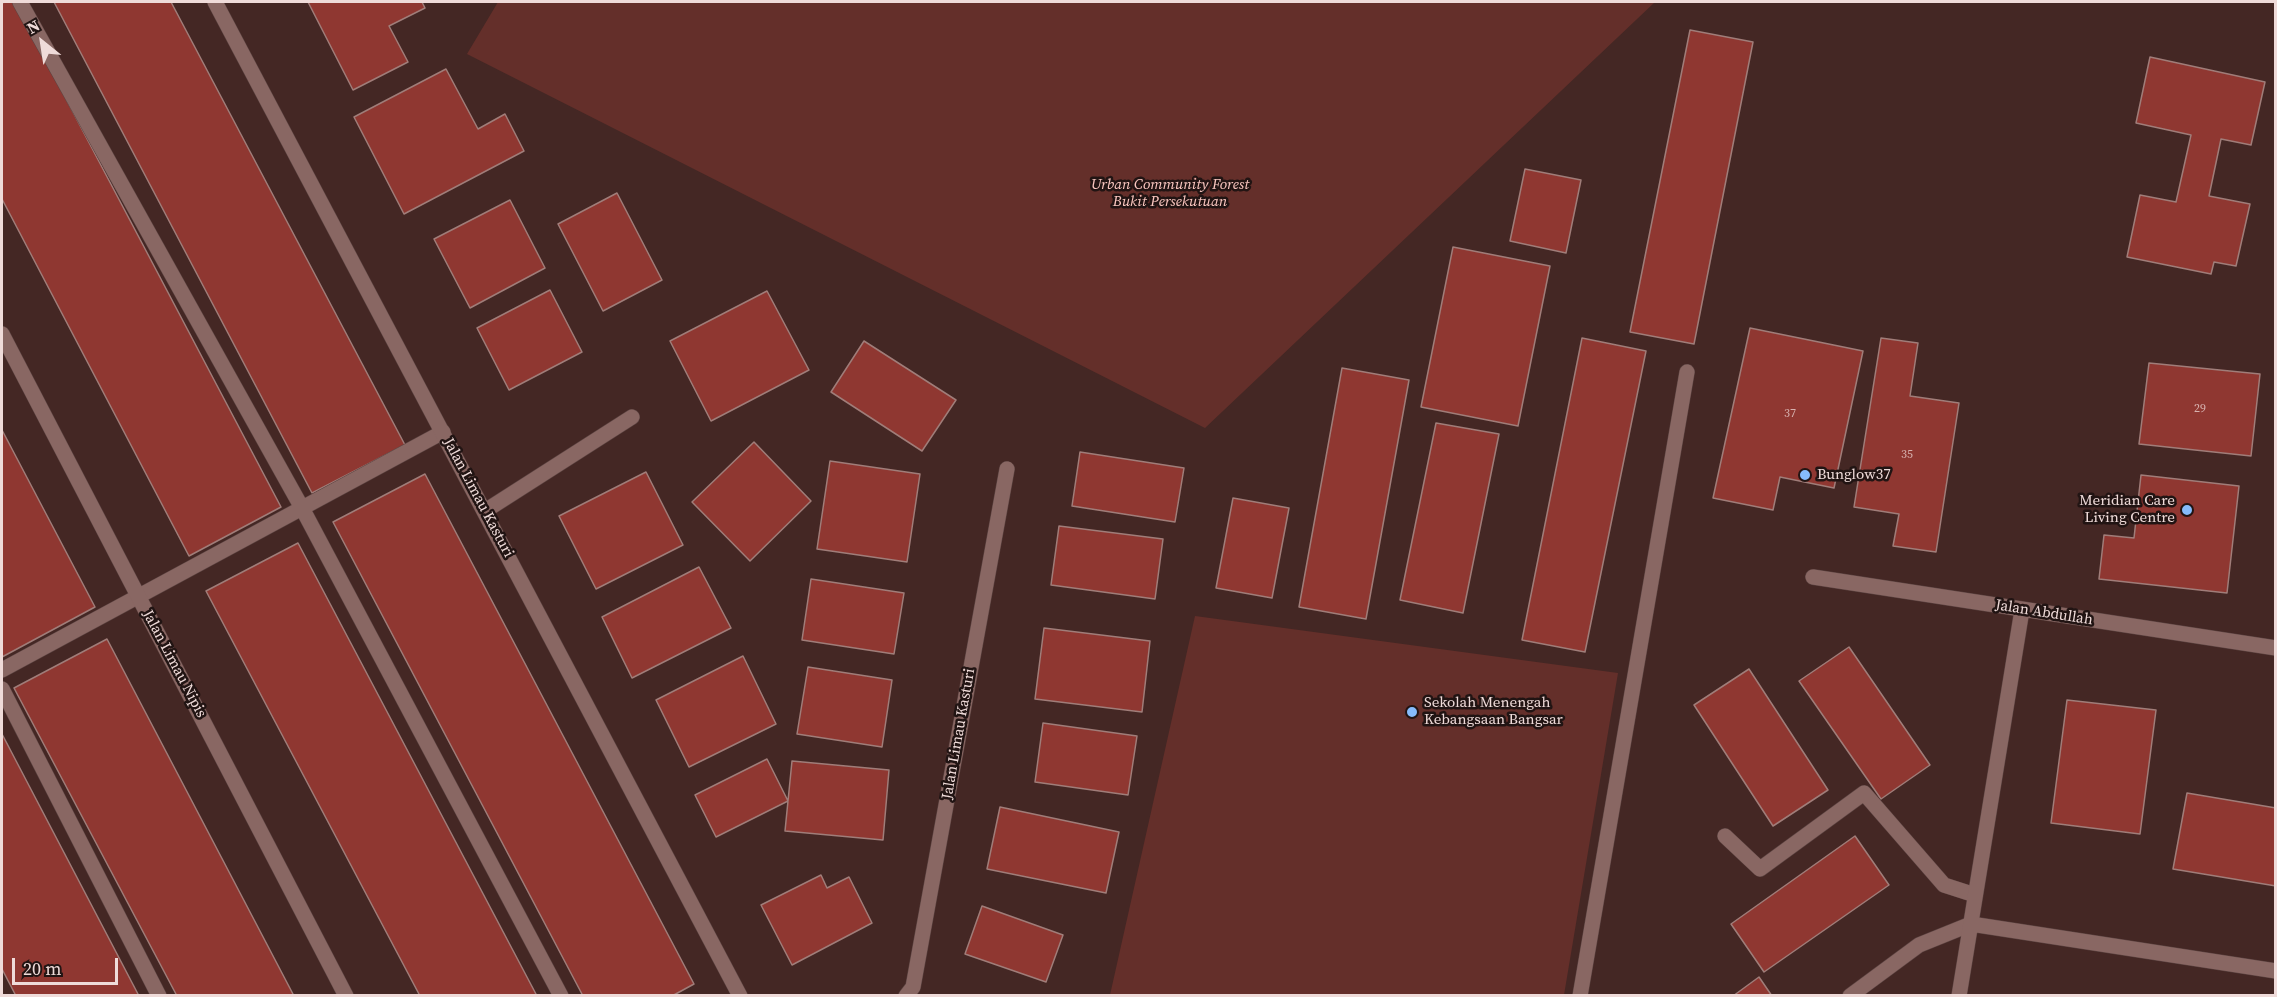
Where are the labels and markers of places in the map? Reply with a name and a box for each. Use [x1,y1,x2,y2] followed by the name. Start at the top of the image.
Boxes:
[1817,466,1891,484] place label: Bunglow37
[1798,468,1812,482] marker: Bunglow37
[2079,492,2175,527] place label: Meridian Care Living Centre
[2180,503,2194,517] marker: Meridian Care Living Centre
[1424,694,1563,729] place label: Sekolah Menengah Kebangsaan Bangsar
[1405,705,1419,719] marker: Sekolah Menengah Kebangsaan Bangsar

